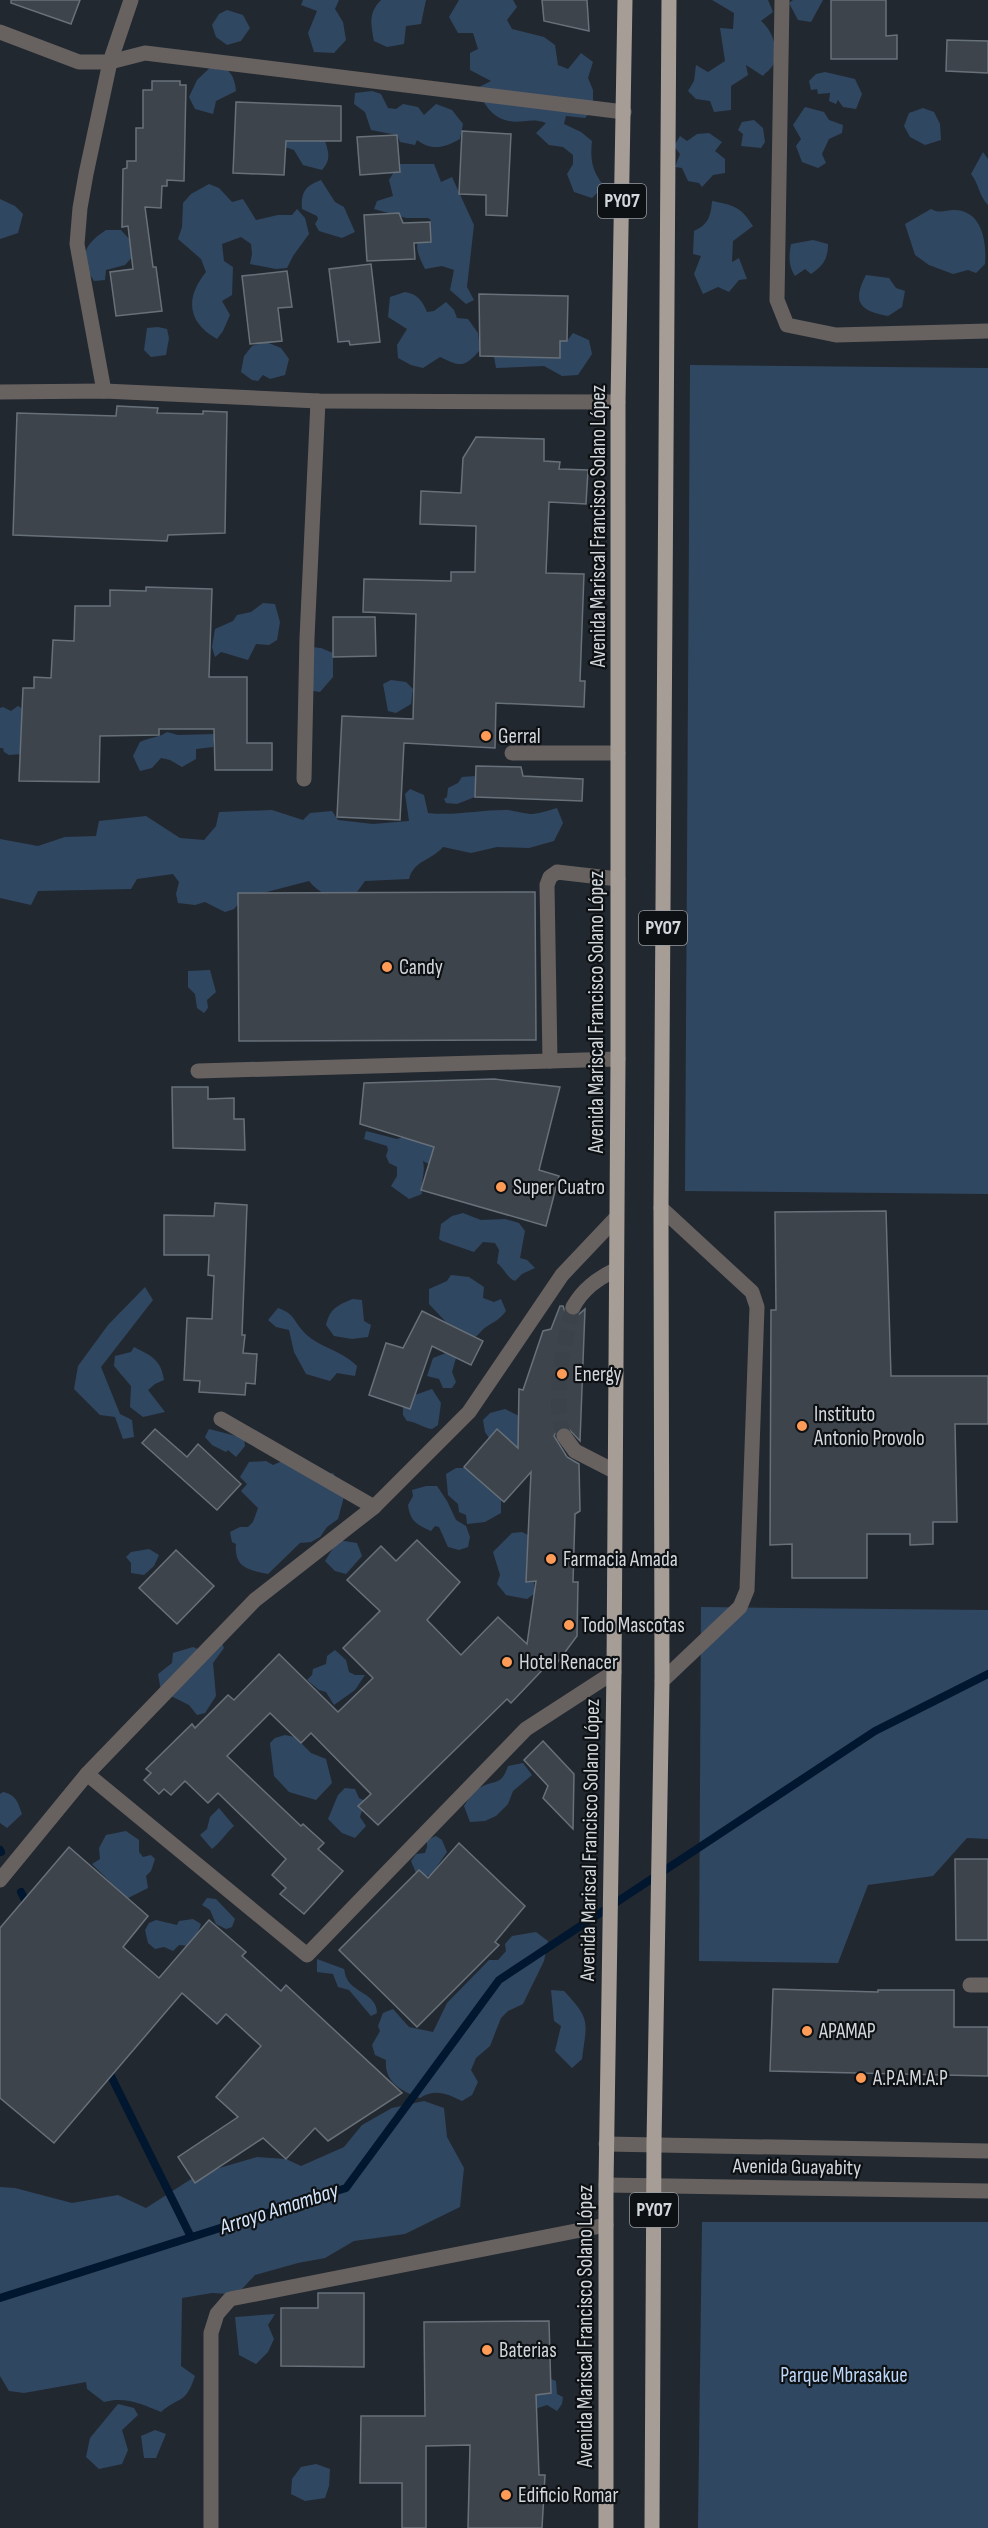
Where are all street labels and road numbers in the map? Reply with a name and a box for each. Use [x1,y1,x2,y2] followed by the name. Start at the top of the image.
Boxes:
[598,184,646,218] road number: PY07
[586,384,611,668] street label: Avenida Mariscal Francisco Solano López
[584,870,609,1154] street label: Avenida Mariscal Francisco Solano López
[639,911,687,945] road number: PY07
[575,1698,605,1982] street label: Avenida Mariscal Francisco Solano López
[732,2153,861,2181] street label: Avenida Guayabity
[573,2184,598,2468] street label: Avenida Mariscal Francisco Solano López
[630,2193,678,2227] road number: PY07

